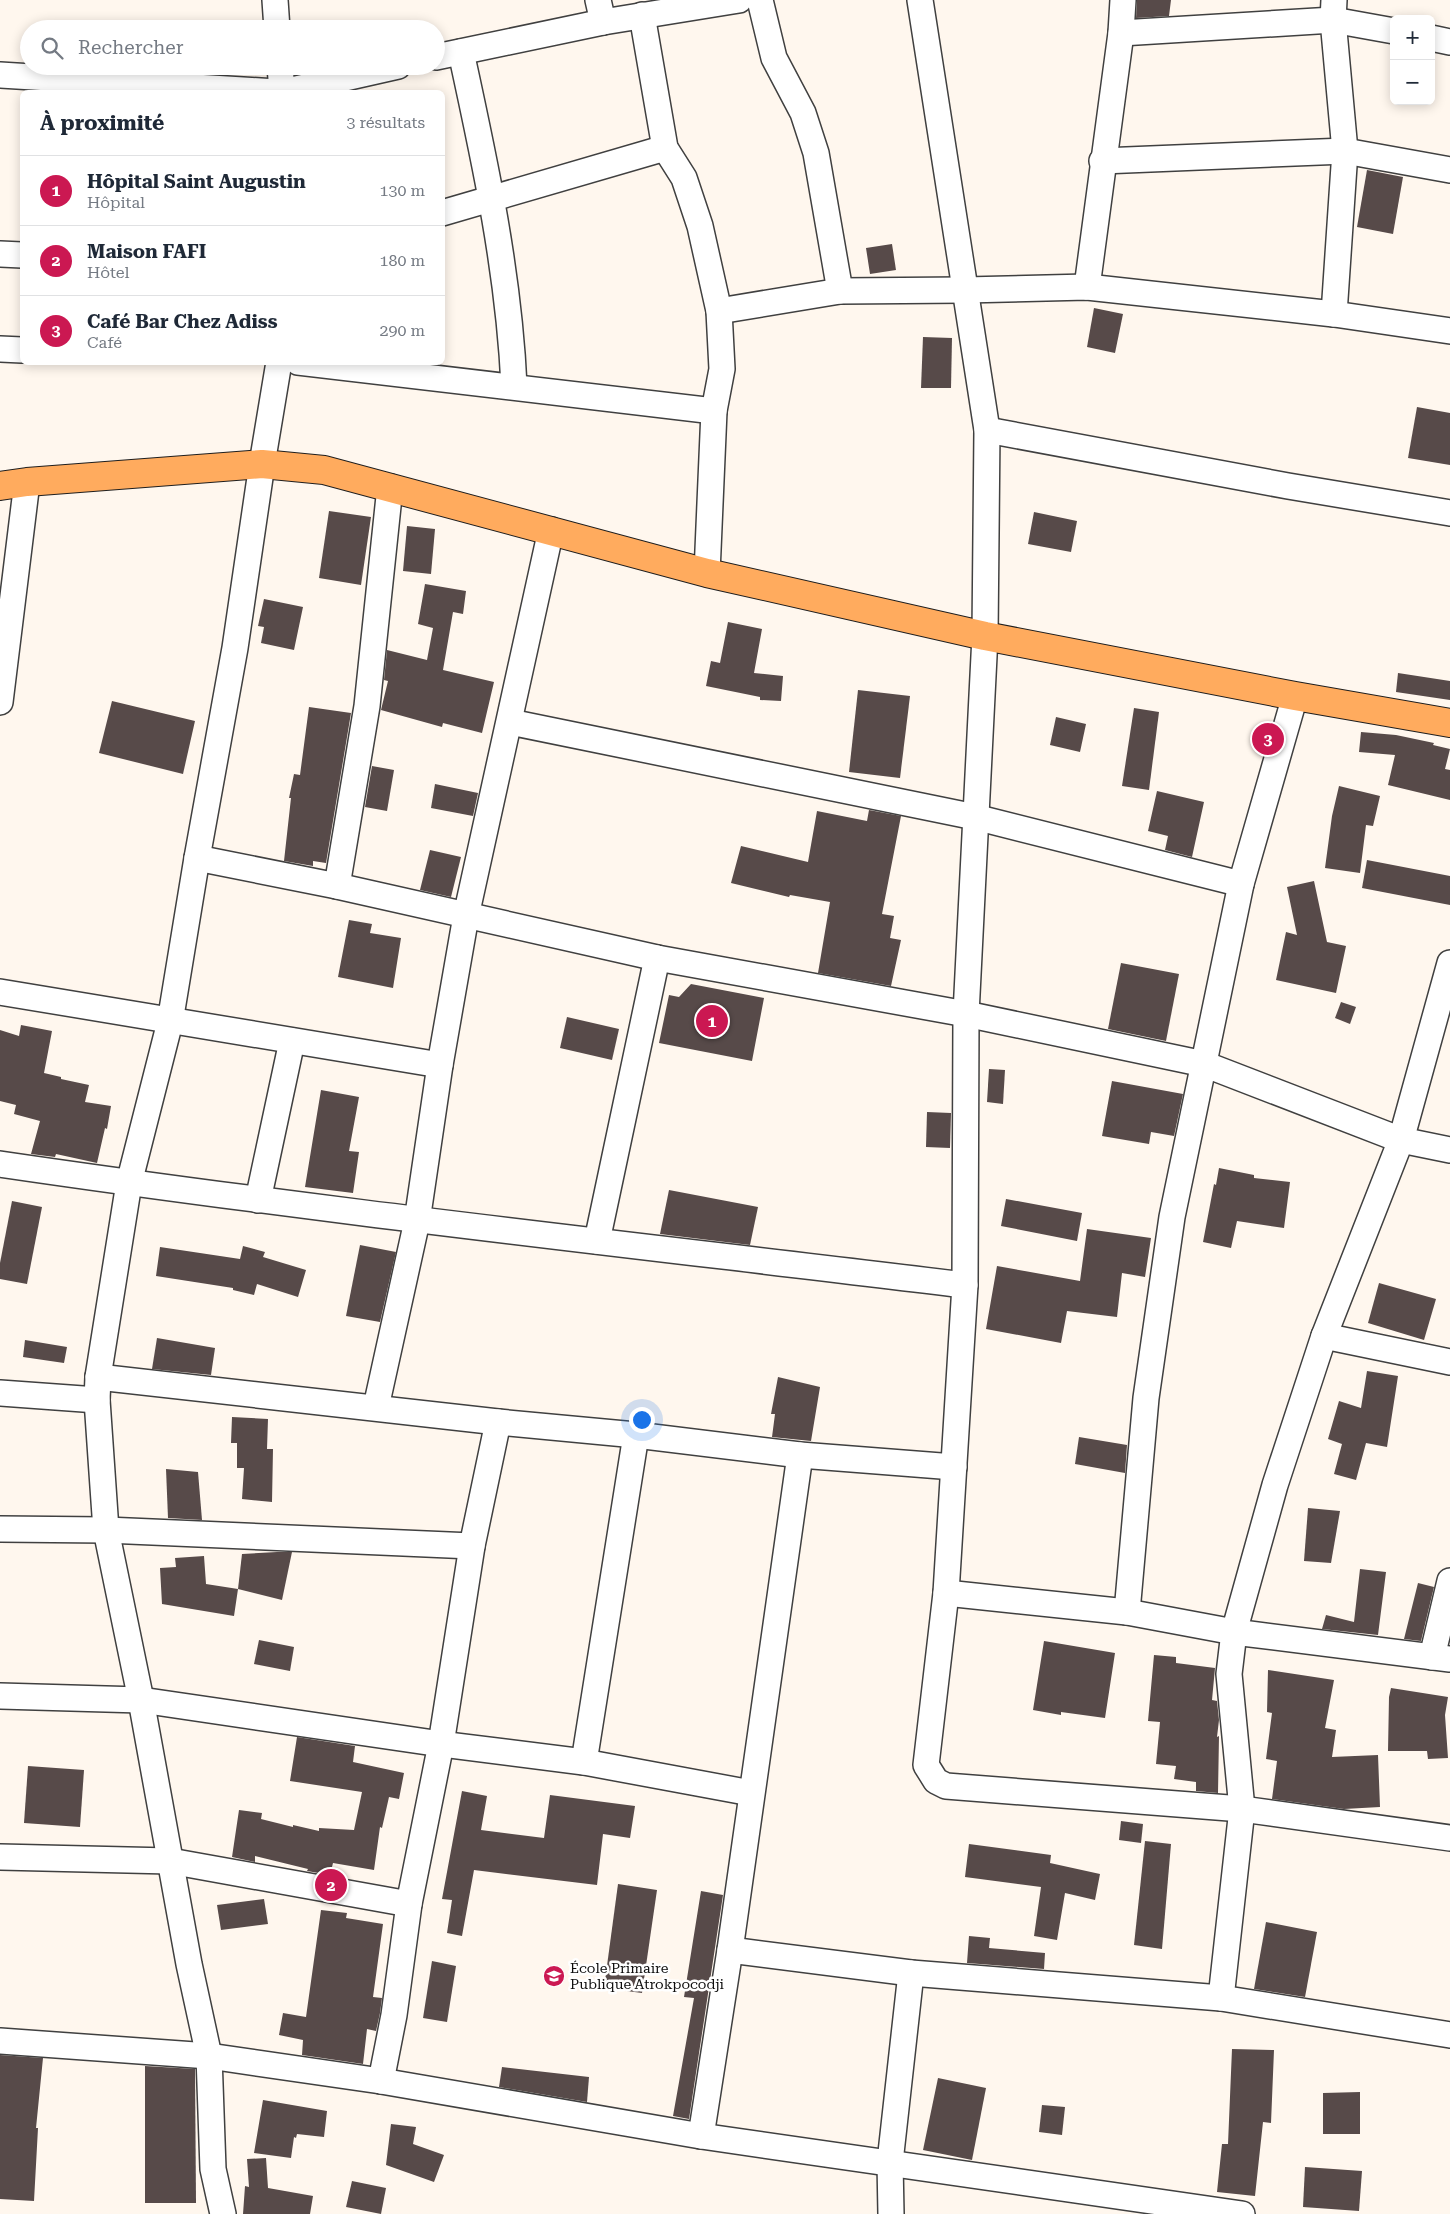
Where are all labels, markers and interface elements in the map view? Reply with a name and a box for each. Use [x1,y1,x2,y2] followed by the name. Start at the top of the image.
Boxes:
[1390,15,1435,105] map controls
[1390,15,1435,60] button: +
[20,20,445,75] search box
[38,34,66,62] icon: search
[78,36,184,59] text: Rechercher
[1390,60,1435,105] button: −
[40,111,164,135] text: À proximité
[346,113,425,132] text: 3 résultats
[87,170,306,193] text: Hôpital Saint Augustin
[52,181,60,200] text: 1
[379,181,425,200] text: 130 m
[87,193,145,212] text: Hôpital
[87,240,206,263] text: Maison FAFI
[52,251,60,270] text: 2
[379,251,425,270] text: 180 m
[87,263,129,282] text: Hôtel
[87,310,277,333] text: Café Bar Chez Adiss
[52,321,60,340] text: 3
[379,321,425,340] text: 290 m
[87,333,122,352] text: Café
[1252,720,1284,758] pin: 3
[696,1002,728,1040] pin: 1
[629,1407,655,1433] your location
[315,1866,347,1904] pin: 2
[570,1960,725,1992] place label: École Primaire Publique Atrokpocodji
[542,1964,566,1988] school or university icon: École Primaire Publique Atrokpocodji

